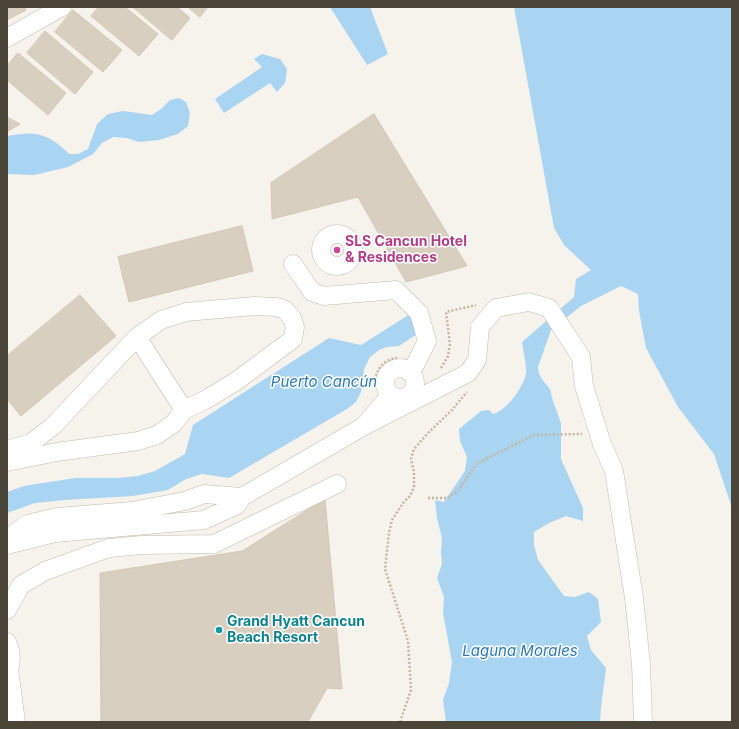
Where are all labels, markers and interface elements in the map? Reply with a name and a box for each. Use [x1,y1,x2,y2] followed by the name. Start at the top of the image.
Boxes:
[345,234,467,266] place label: SLS Cancun Hotel & Residences
[332,245,342,255] marker: SLS Cancun Hotel & Residences
[271,373,377,391] water label: Puerto Cancún
[227,614,365,646] place label: Grand Hyatt Cancun Beach Resort
[214,625,224,635] marker: Grand Hyatt Cancun Beach Resort
[462,642,578,660] water label: Laguna Morales

